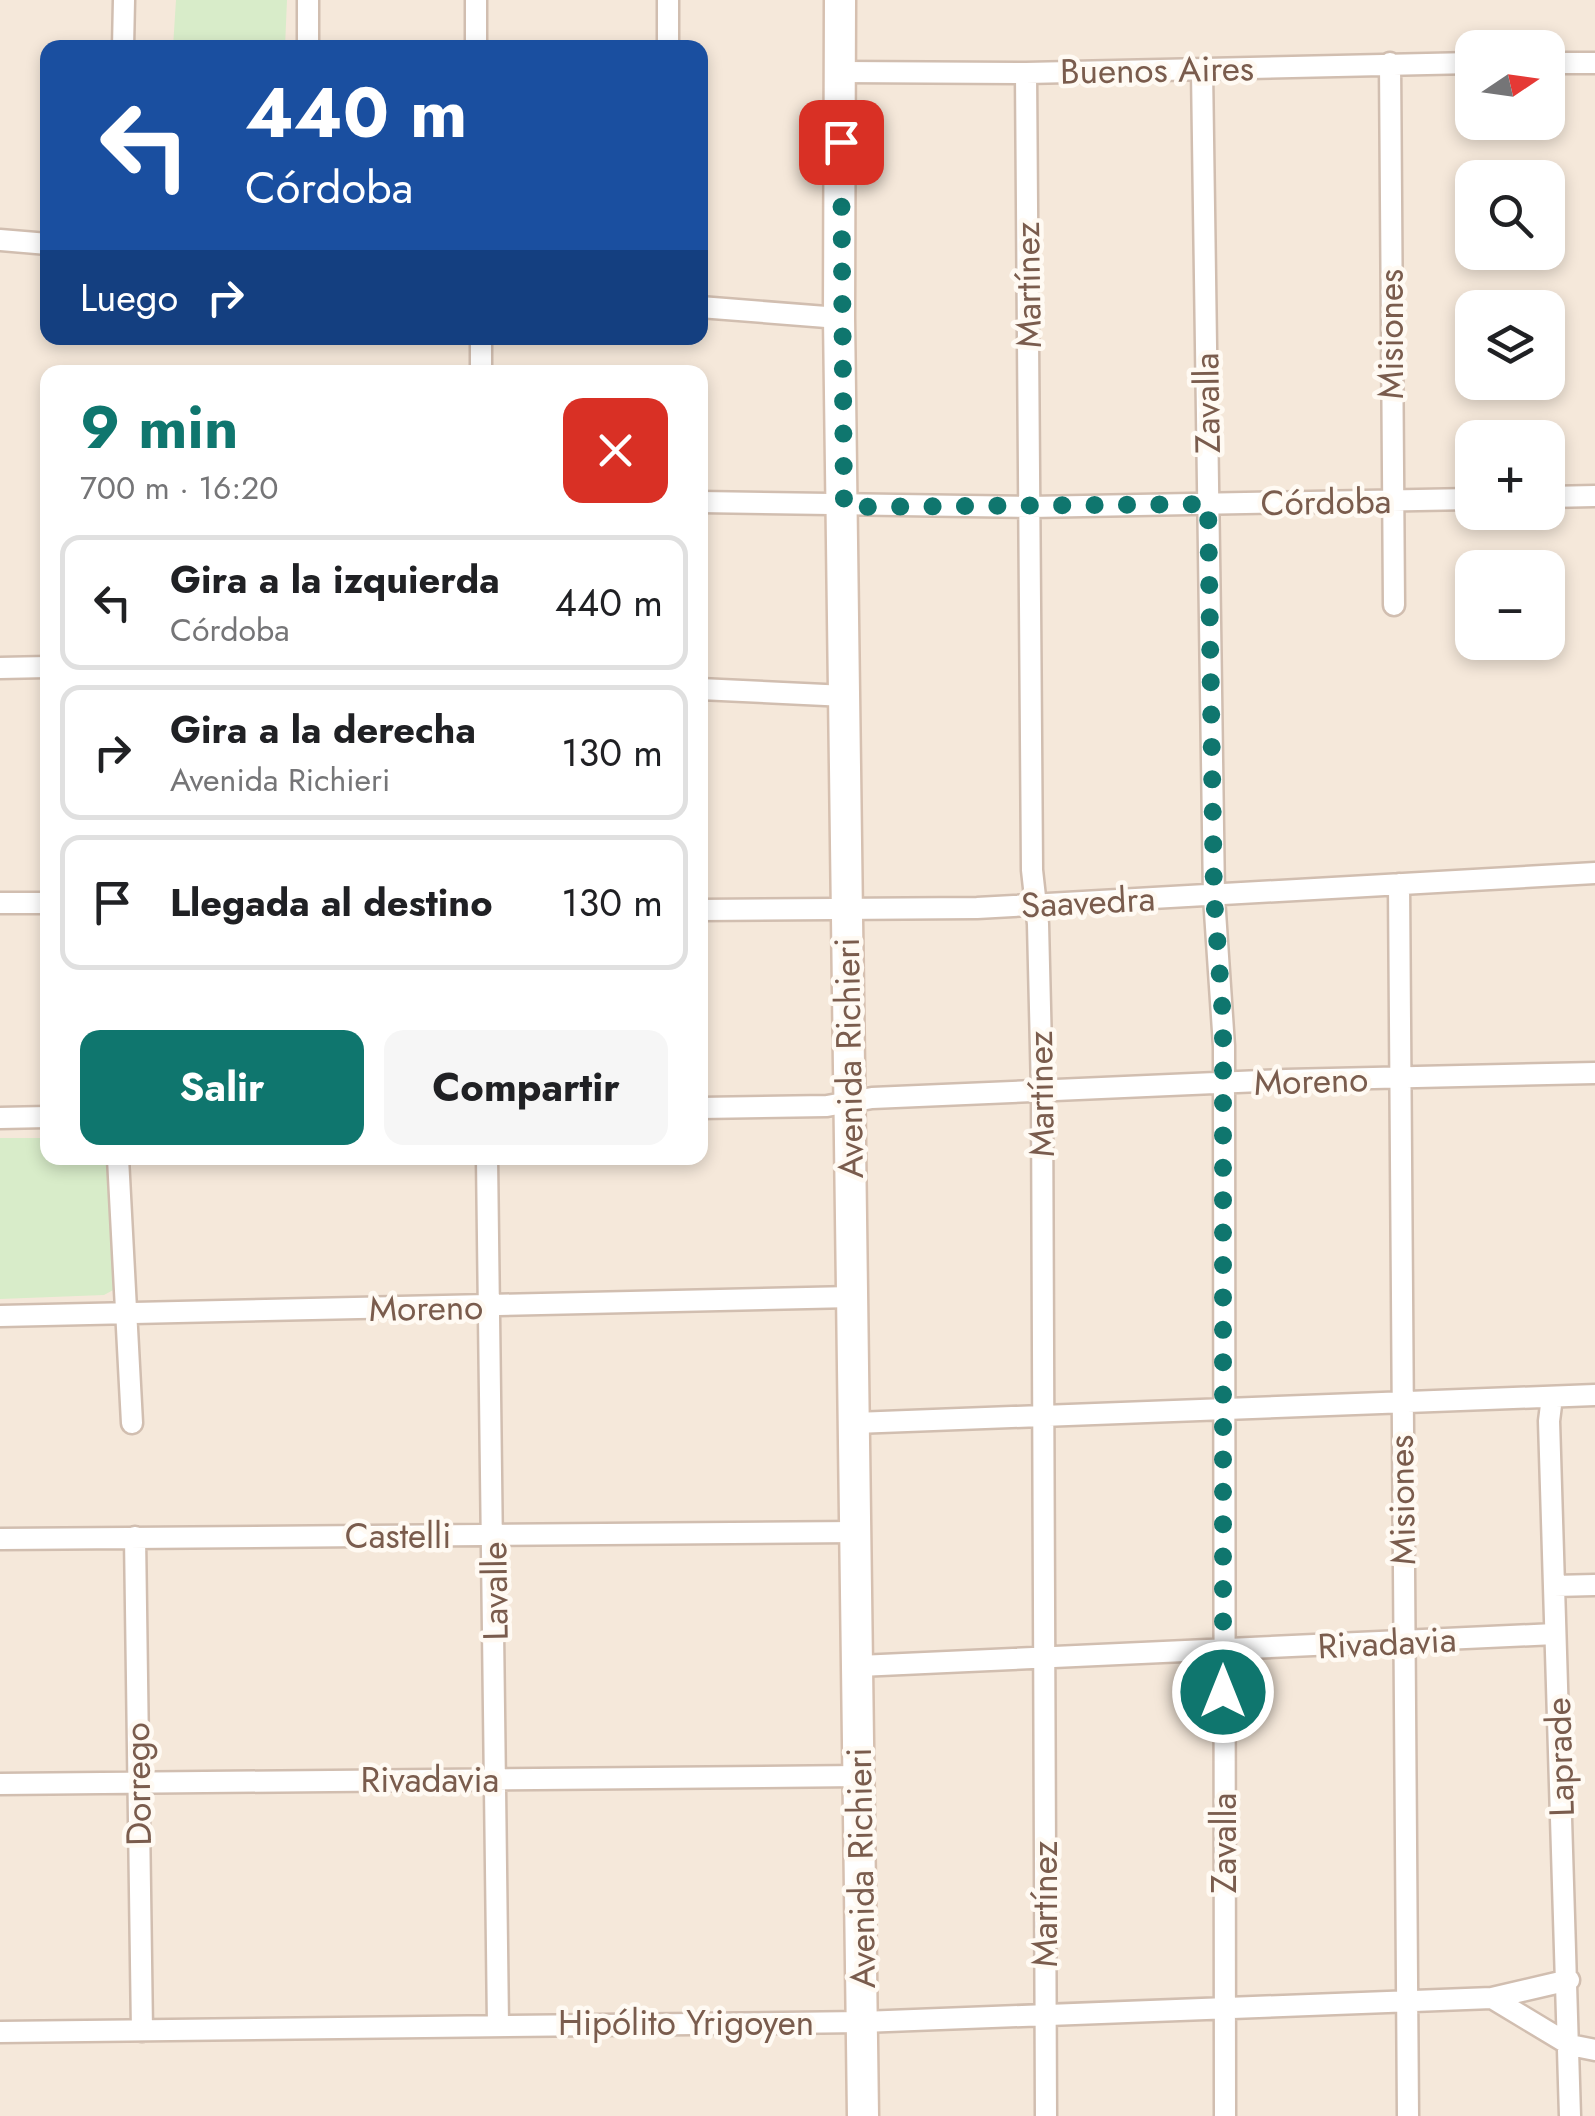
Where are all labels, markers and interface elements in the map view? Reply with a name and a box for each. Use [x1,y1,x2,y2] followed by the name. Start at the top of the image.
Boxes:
[1455,30,1565,140] north arrow
[1455,30,1565,660] map controls
[1060,43,1254,97] street label: Buenos Aires
[245,62,467,163] text: 440 m
[80,80,210,210] icon: left
[799,100,884,185] pin
[814,115,869,170] icon: arrive
[245,155,413,220] text: Córdoba
[1455,160,1565,270] button: search
[1002,221,1054,349] street label: Martínez
[1366,269,1416,399] street label: Misiones
[80,270,178,325] text: Luego
[198,270,253,325] icon: right
[1455,290,1565,400] button: layers
[1181,352,1233,454] street label: Zavalla
[80,384,238,471] text: 9 min
[563,398,668,503] button: close
[1455,420,1565,530] button: +
[80,465,278,511] text: 700 m · 16:20
[1260,476,1392,528] street label: Córdoba
[1455,550,1565,660] button: −
[170,552,500,607] text: Gira a la izquierda
[85,575,140,630] icon: left
[555,575,663,630] text: 440 m
[170,607,290,653] text: Córdoba
[170,702,476,757] text: Gira a la derecha
[85,725,140,780] icon: right
[561,725,663,780] text: 130 m
[170,757,390,803] text: Avenida Richieri
[1020,874,1156,930] street label: Saavedra
[85,875,140,930] icon: arrive
[170,875,493,930] text: Llegada al destino
[561,875,663,930] text: 130 m
[822,937,876,1179] street label: Avenida Richieri
[80,1030,364,1145] button: Salir
[384,1030,668,1145] button: Compartir
[1015,1030,1067,1158] street label: Martínez
[1253,1054,1369,1108] street label: Moreno
[368,1282,484,1334] street label: Moreno
[1376,1434,1428,1566] street label: Misiones
[345,1511,451,1561] street label: Castelli
[469,1541,521,1641] street label: Lavalle
[1316,1614,1458,1672] street label: Rivadavia
[1171,1640,1275,1744] position arrow
[1533,1696,1587,1818] street label: Laprade
[112,1722,164,1846] street label: Dorrego
[834,1747,888,1989] street label: Avenida Richieri
[361,1755,499,1805] street label: Rivadavia
[1199,1793,1249,1893] street label: Zavalla
[1020,1841,1070,1967] street label: Martínez
[558,1998,814,2048] street label: Hipólito Yrigoyen

